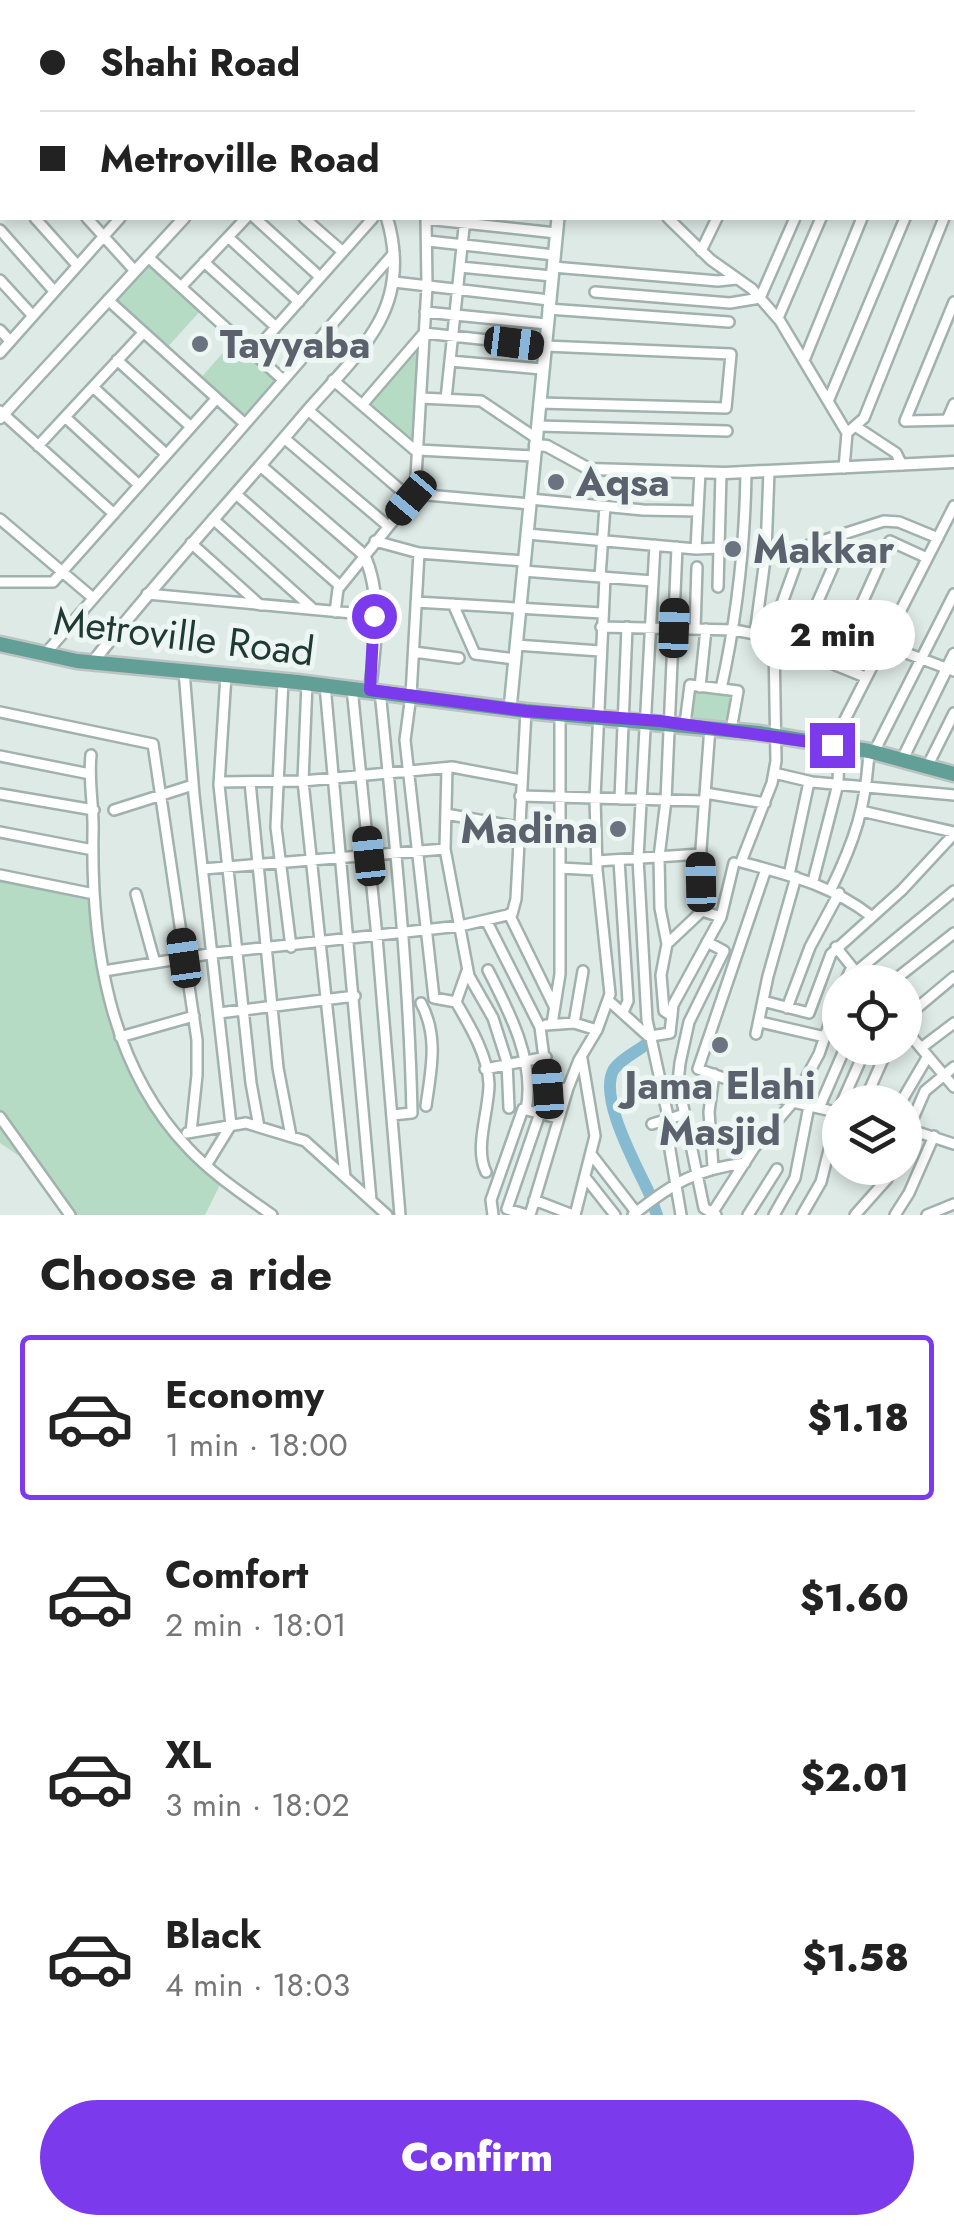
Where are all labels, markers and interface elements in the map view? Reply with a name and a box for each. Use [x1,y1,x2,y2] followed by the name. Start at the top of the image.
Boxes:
[100,35,300,90] text: Shahi Road
[100,131,380,186] text: Metroville Road
[220,315,370,373] place label: Tayyaba
[482,324,546,362] car
[189,333,211,355] marker: Tayyaba
[575,453,670,511] place label: Aqsa
[380,465,442,531] car
[545,471,567,493] marker: Aqsa
[753,520,895,578] place label: Makkar
[722,538,744,560] marker: Makkar
[50,591,318,681] street label: Metroville Road
[352,594,397,639] route start
[658,597,690,659] car
[750,600,914,670] callout: 2 min
[790,612,875,658] text: 2 min
[810,723,855,768] route end
[461,800,598,858] place label: Madina
[607,818,629,840] marker: Madina
[351,825,387,887] car
[685,852,717,912] car
[165,926,203,990] car
[822,965,922,1185] map controls
[822,965,922,1065] button: locate
[709,1034,731,1056] marker: Jama Elahi Masjid
[617,1056,816,1160] place label: Jama Elahi Masjid
[531,1058,565,1120] car
[822,1085,922,1185] button: layers
[40,1242,332,1307] text: Choose a ride
[165,1367,324,1422] text: Economy
[45,1373,135,1463] icon: car
[808,1390,909,1445] text: $1.18
[165,1422,348,1468] text: 1 min · 18:00
[165,1547,308,1602] text: Comfort
[45,1553,135,1643] icon: car
[800,1570,909,1625] text: $1.60
[165,1602,347,1648] text: 2 min · 18:01
[165,1727,211,1782] text: XL
[45,1733,135,1823] icon: car
[801,1750,909,1805] text: $2.01
[165,1782,350,1828] text: 3 min · 18:02
[165,1907,262,1962] text: Black
[45,1913,135,2003] icon: car
[802,1930,909,1985] text: $1.58
[165,1962,350,2008] text: 4 min · 18:03
[40,2100,914,2215] button: Confirm

